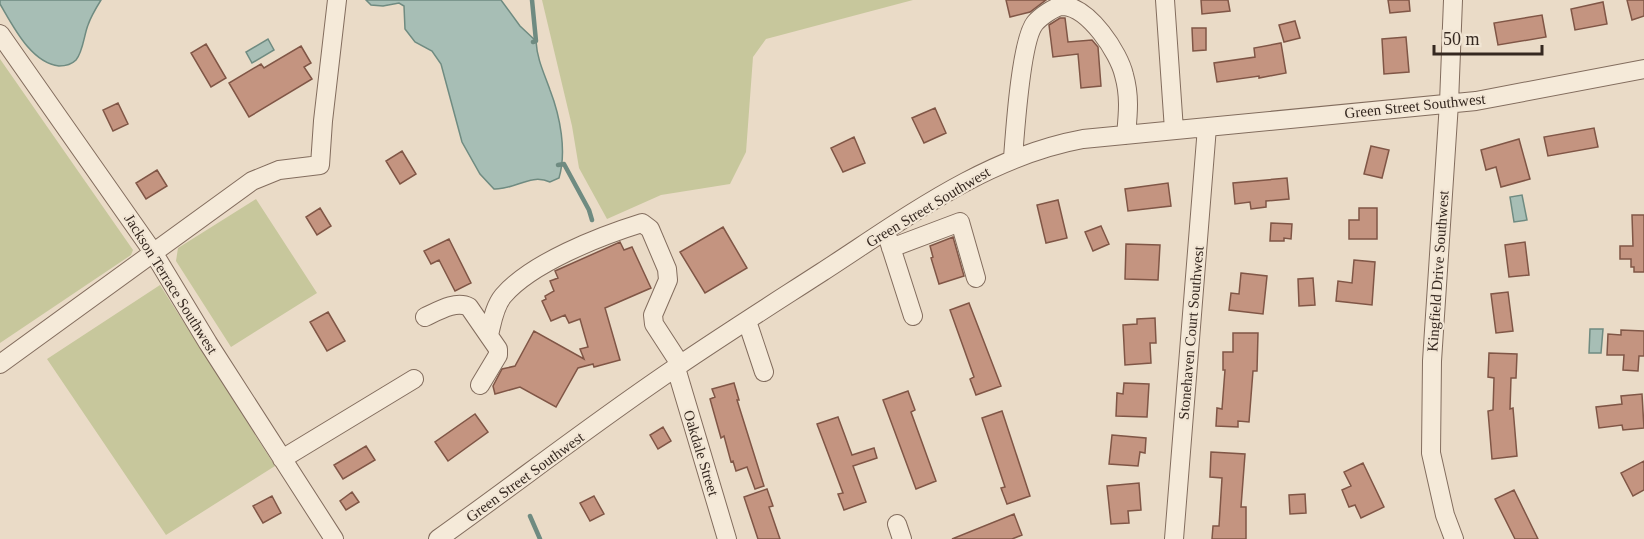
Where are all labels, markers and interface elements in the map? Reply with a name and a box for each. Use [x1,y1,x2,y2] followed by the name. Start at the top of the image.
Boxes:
[1434,18,1542,56] scale bar
[1443,29,1480,49] text: 50 m
[1344,91,1487,121] street label: Green Street Southwest
[863,163,994,250] street label: Green Street Southwest
[1424,189,1452,352] street label: Kingfield Drive Southwest
[121,211,221,358] street label: Jackson Terrace Southwest
[1175,245,1207,420] street label: Stonehaven Court Southwest
[680,408,722,499] street label: Oakdale Street
[463,428,588,525] street label: Green Street Southwest

